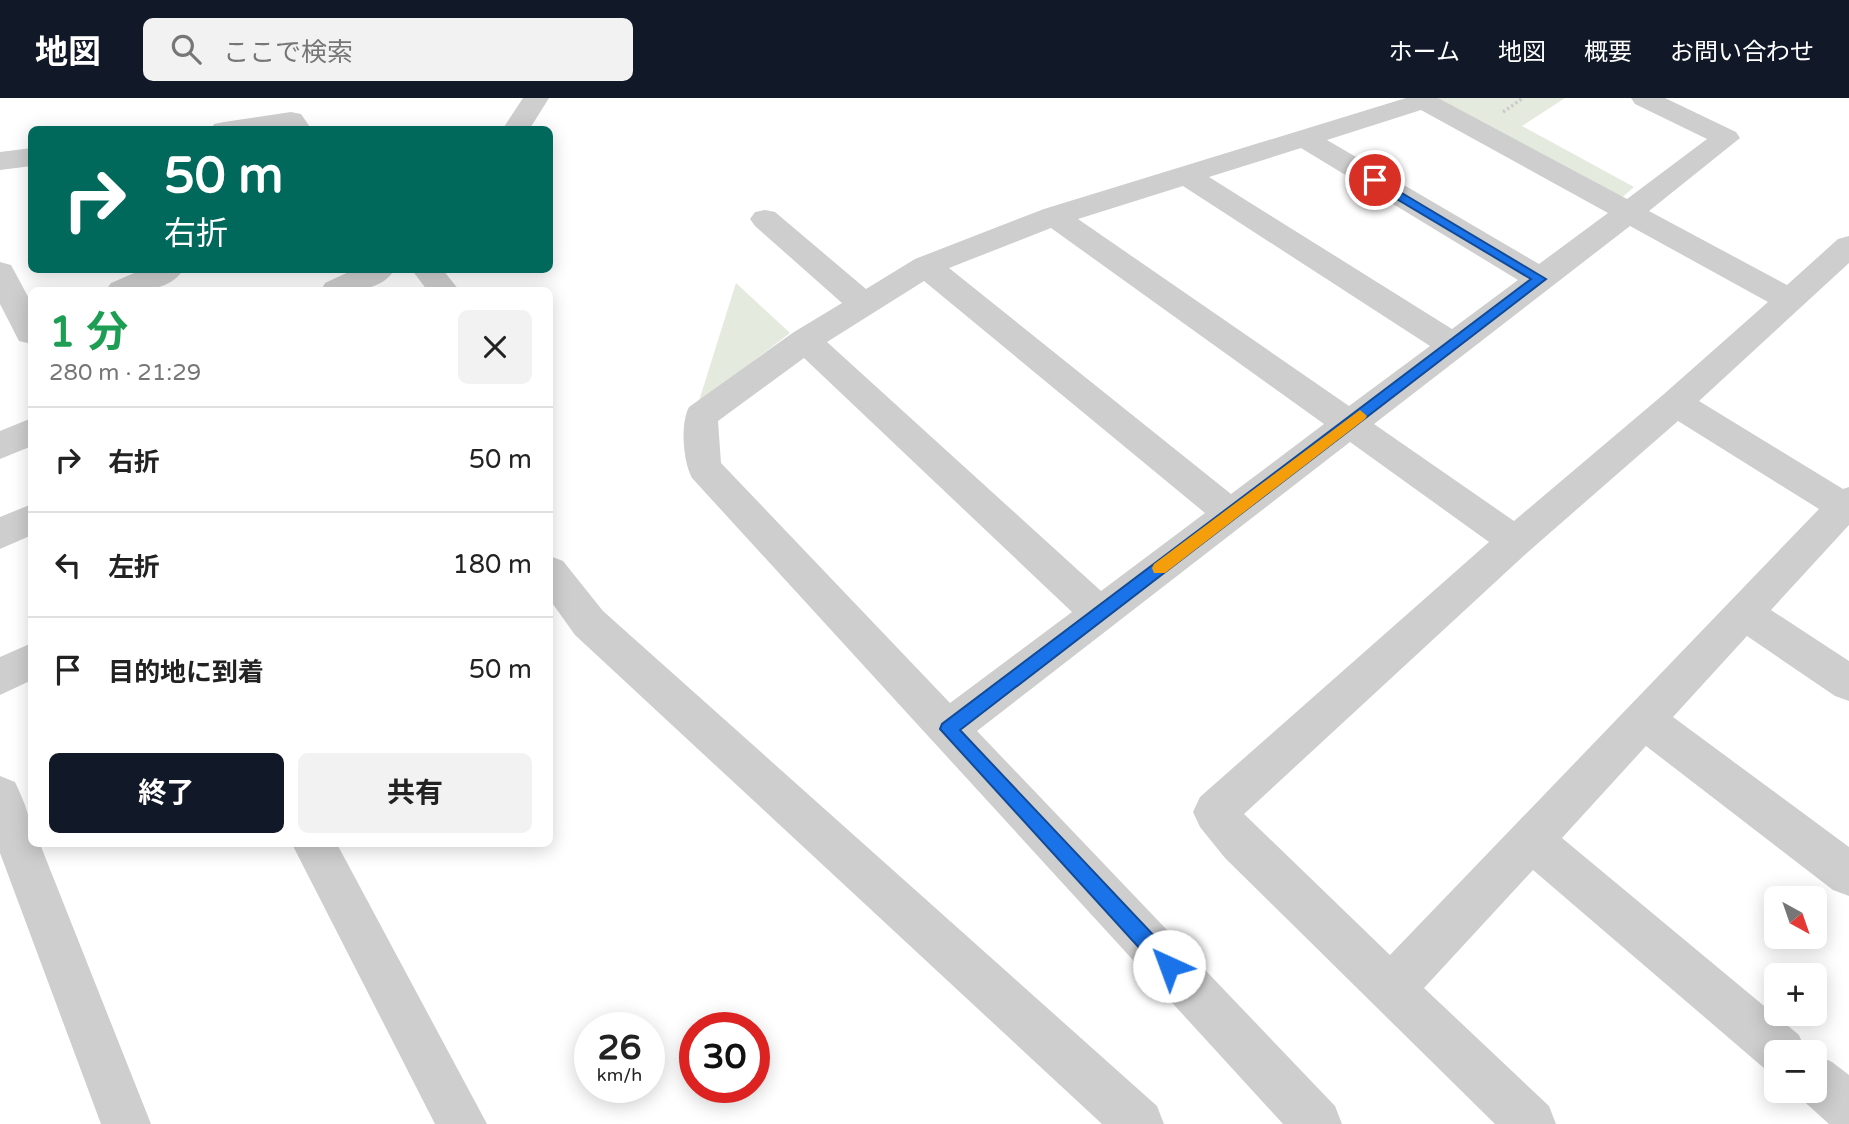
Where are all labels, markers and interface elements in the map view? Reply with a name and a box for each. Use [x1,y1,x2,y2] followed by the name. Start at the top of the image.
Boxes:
[143,18,633,81] search box
[167,30,205,68] icon: search
[35,33,101,72] text: 地図
[223,37,353,68] text: ここで検索
[1389,38,1460,67] text: ホーム
[1498,38,1546,67] text: 地図
[1584,38,1632,67] text: 概要
[1670,38,1814,67] text: お問い合わせ
[164,147,283,206] text: 50 m
[1345,150,1405,210] pin
[49,154,140,245] icon: right
[1356,161,1394,199] icon: arrive
[164,215,228,253] text: 右折
[49,307,128,358] text: 1 分
[458,310,532,384] button: close
[49,359,201,387] text: 280 m · 21:29
[49,441,87,479] icon: right
[469,444,532,475] text: 50 m
[108,447,160,478] text: 右折
[49,546,87,584] icon: left
[452,549,532,580] text: 180 m
[108,552,160,583] text: 左折
[49,651,87,689] icon: arrive
[469,654,532,685] text: 50 m
[108,657,264,688] text: 目的地に到着
[49,753,284,833] button: 終了
[298,753,532,833] button: 共有
[1764,886,1827,948] north arrow
[1764,886,1827,1103] map controls
[1132,929,1206,1003] position arrow
[1764,963,1827,1026] button: +
[679,1012,770,1103] speed limit sign: 30
[598,1027,641,1069] text: 26
[1764,1040,1827,1103] button: −
[597,1064,642,1086] text: km/h

